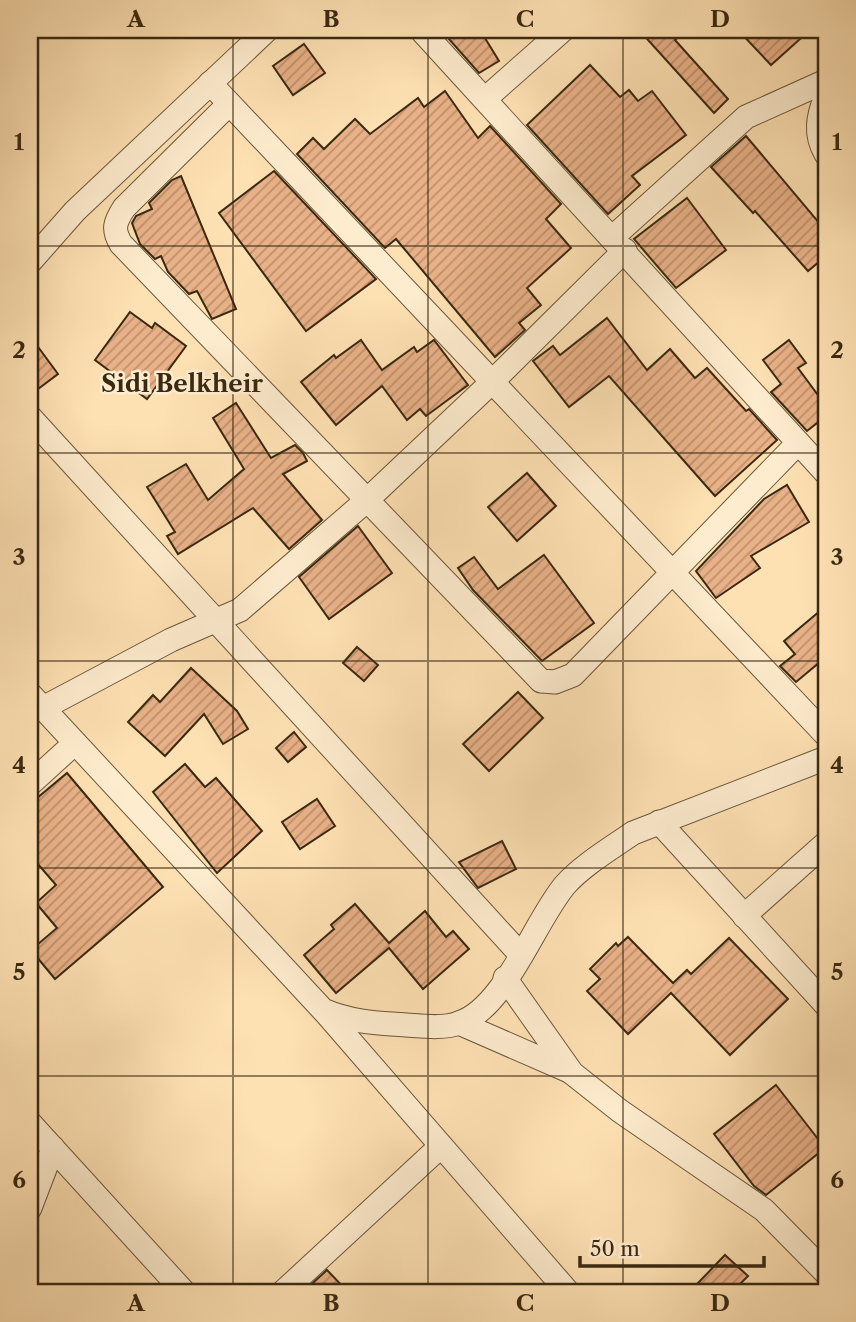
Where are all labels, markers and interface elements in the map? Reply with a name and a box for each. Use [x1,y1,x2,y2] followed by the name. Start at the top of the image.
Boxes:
[126,5,146,33] text: A
[322,5,340,33] text: B
[516,5,534,33] text: C
[710,5,730,33] text: D
[14,128,25,156] text: 1
[832,128,843,156] text: 1
[12,336,26,364] text: 2
[830,336,844,364] text: 2
[101,369,263,398] district label: Sidi Belkheir
[13,543,26,571] text: 3
[831,543,844,571] text: 3
[12,751,26,779] text: 4
[830,751,844,779] text: 4
[13,958,25,986] text: 5
[831,958,843,986] text: 5
[12,1166,26,1194] text: 6
[830,1166,844,1194] text: 6
[580,1224,763,1268] scale bar
[590,1236,640,1261] text: 50 m
[126,1289,146,1317] text: A
[322,1289,340,1317] text: B
[516,1289,534,1317] text: C
[710,1289,730,1317] text: D

